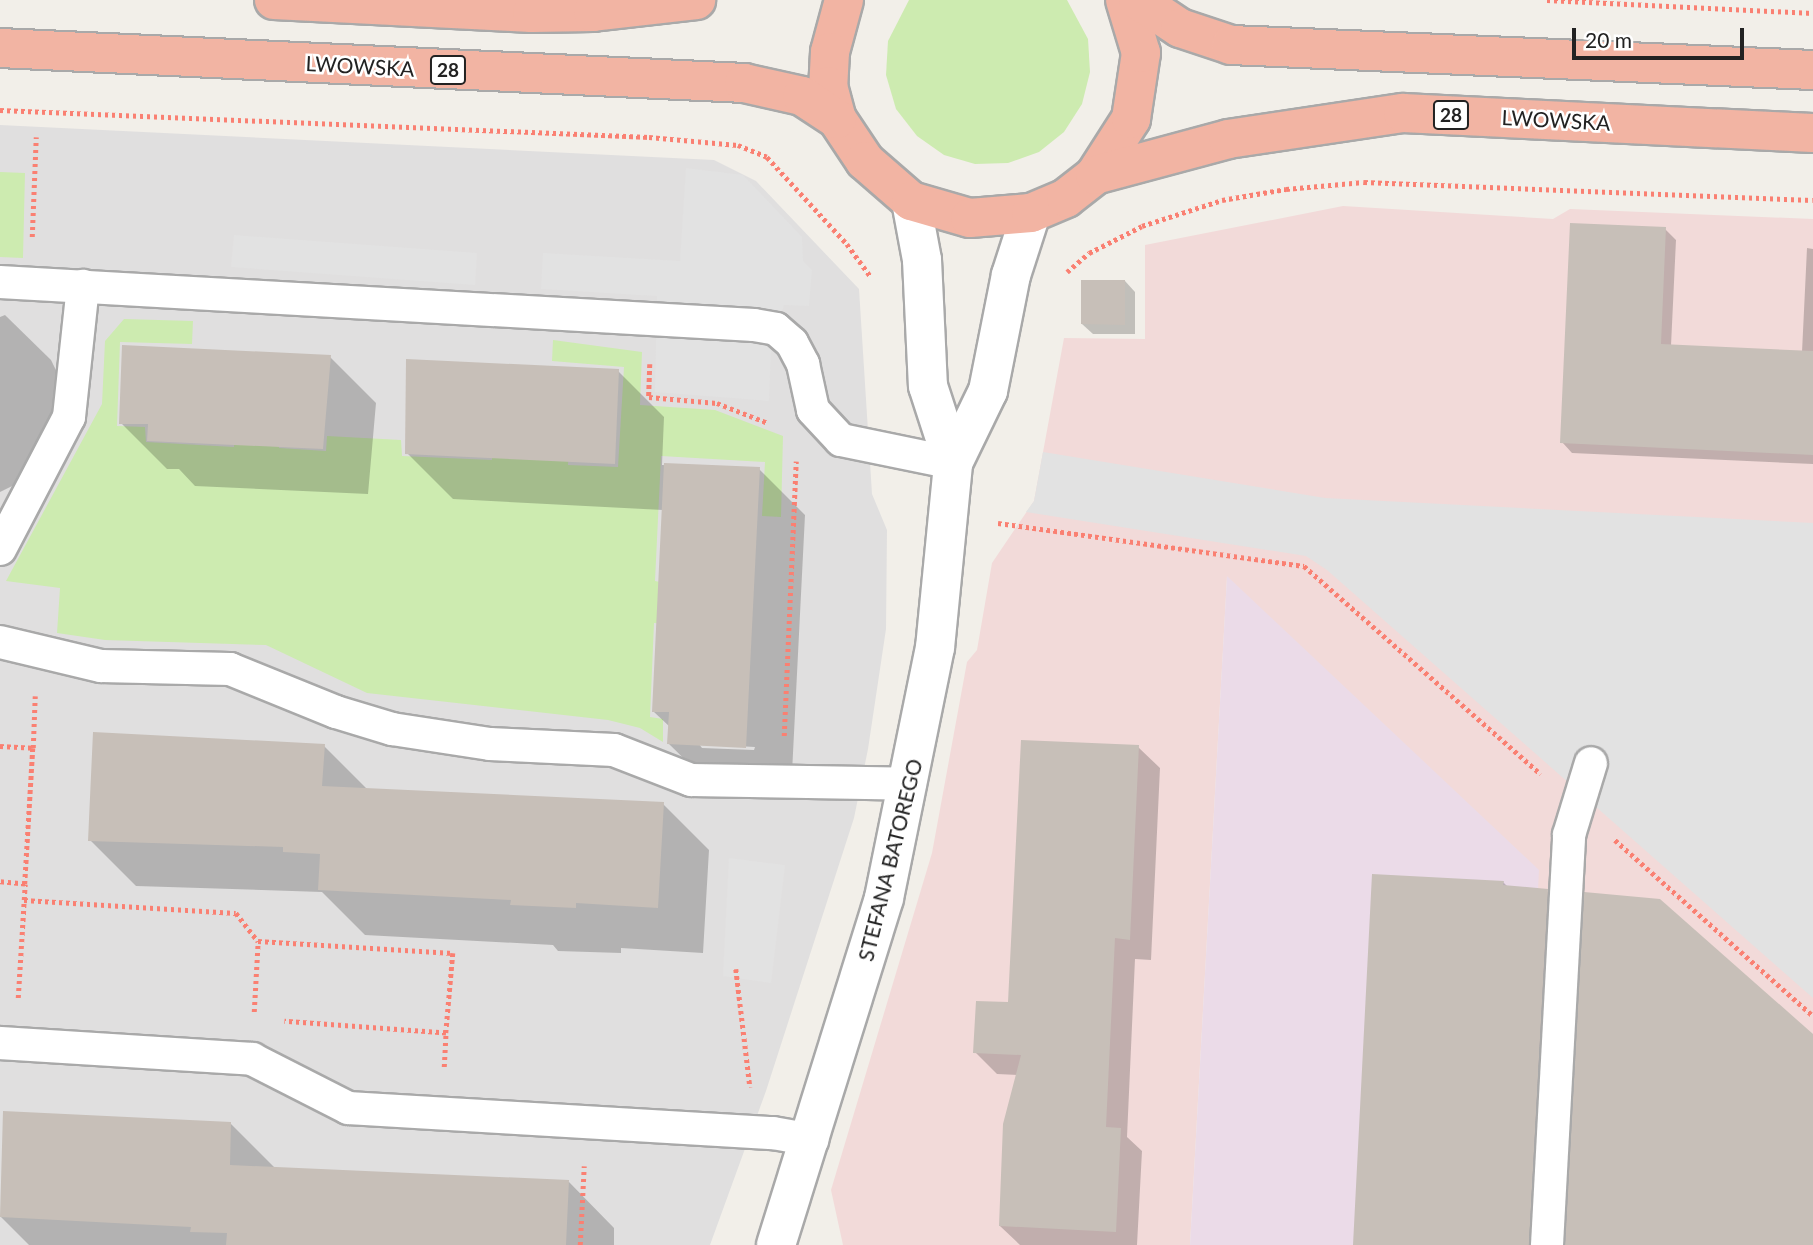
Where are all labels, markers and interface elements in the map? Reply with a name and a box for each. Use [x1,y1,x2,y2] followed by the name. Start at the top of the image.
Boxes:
[1575,14,1746,58] scale bar
[1585,27,1632,52] text: 20 m
[305,51,415,81] street label: LWOWSKA
[429,54,467,86] road number: 28
[1432,99,1470,130] road number: 28
[1501,105,1611,135] street label: LWOWSKA
[853,756,927,964] street label: STEFANA BATOREGO

